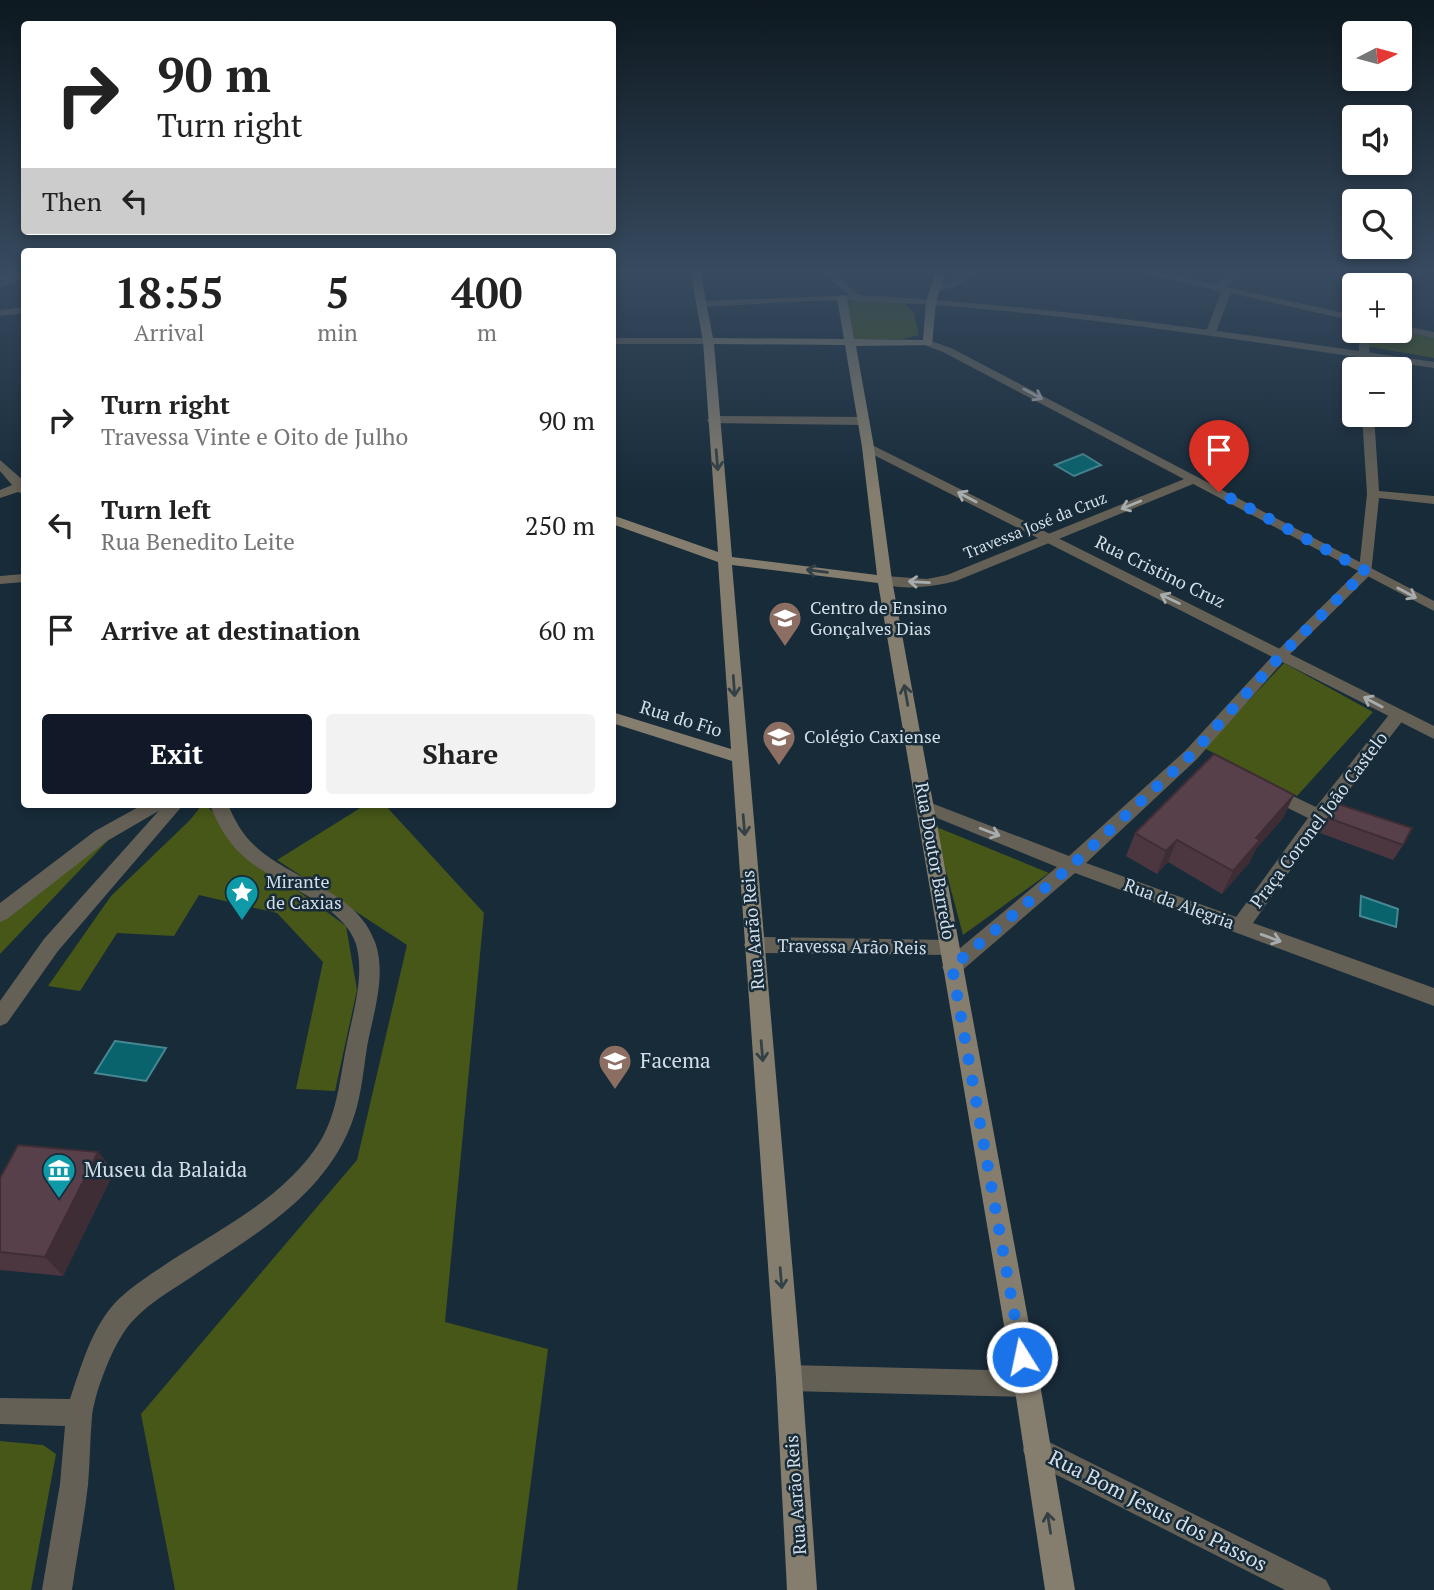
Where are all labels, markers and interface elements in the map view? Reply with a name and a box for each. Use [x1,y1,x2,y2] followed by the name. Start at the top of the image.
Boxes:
[1342,21,1412,91] north arrow
[1342,21,1412,427] map controls
[157,41,271,106] text: 90 m
[42,49,133,140] icon: right
[157,104,303,146] text: Turn right
[1342,105,1412,175] button: sound
[116,182,154,220] icon: left
[42,184,102,218] text: Then
[1342,189,1412,259] button: search
[115,264,224,320] text: 18:55
[326,264,349,320] text: 5
[451,264,522,320] text: 400
[1342,273,1412,343] button: +
[134,317,204,348] text: Arrival
[317,317,358,348] text: min
[477,317,497,348] text: m
[1342,357,1412,427] button: −
[101,387,230,421] text: Turn right
[1022,388,1043,402] one-way arrow
[42,401,80,439] icon: right
[539,403,595,437] text: 90 m
[1189,420,1249,492] pin
[101,421,408,452] text: Travessa Vinte e Oito de Julho
[1200,431,1238,469] icon: arrive
[710,448,723,470] one-way arrow
[960,486,1110,564] street label: Travessa José da Cruz
[957,489,978,503] one-way arrow
[101,492,211,526] text: Turn left
[1121,499,1143,512] one-way arrow
[42,506,80,544] icon: left
[525,508,595,542] text: 250 m
[101,526,295,557] text: Rua Benedito Leite
[1091,529,1229,613] street label: Rua Cristino Cruz
[806,565,829,578] one-way arrow
[907,575,930,588] one-way arrow
[1396,586,1417,600] one-way arrow
[1160,592,1181,605] one-way arrow
[810,595,947,640] place label: Centro de Ensino Gonçalves Dias
[766,599,804,648] school or university icon: Centro de Ensino Gonçalves Dias
[42,611,80,649] icon: arrive
[101,613,360,647] text: Arrive at destination
[539,613,595,647] text: 60 m
[728,675,741,697] one-way arrow
[899,684,912,707] one-way arrow
[637,694,725,742] street label: Rua do Fio
[1364,694,1384,708] one-way arrow
[42,714,312,794] button: Exit
[326,714,595,794] button: Share
[760,718,798,767] school or university icon: Colégio Caxiense
[804,724,941,748] place label: Colégio Caxiense
[1244,726,1393,913] street label: Praça Coronel João Castelo
[910,780,962,941] street label: Rua Doutor Barredo
[738,813,751,836] one-way arrow
[978,827,1000,840] one-way arrow
[266,869,342,914] place label: Mirante de Caxias
[735,869,769,991] street label: Rua Aarão Reis
[1121,872,1238,934] street label: Rua da Alegria
[223,873,261,922] place icon: Mirante de Caxias
[777,933,927,959] street label: Travessa Arão Reis
[1260,933,1282,945] one-way arrow
[756,1040,769,1062] one-way arrow
[596,1042,634,1091] school or university icon: Facema
[640,1046,711,1074] place label: Facema
[40,1151,78,1200] museum icon: Museu da Balaida
[84,1155,248,1183] place label: Museu da Balaida
[775,1266,788,1289] one-way arrow
[985,1320,1059,1394] position arrow
[779,1434,811,1556] street label: Rua Aarão Reis
[1045,1443,1272,1577] street label: Rua Bom Jesus dos Passos
[1042,1512,1055,1535] one-way arrow

